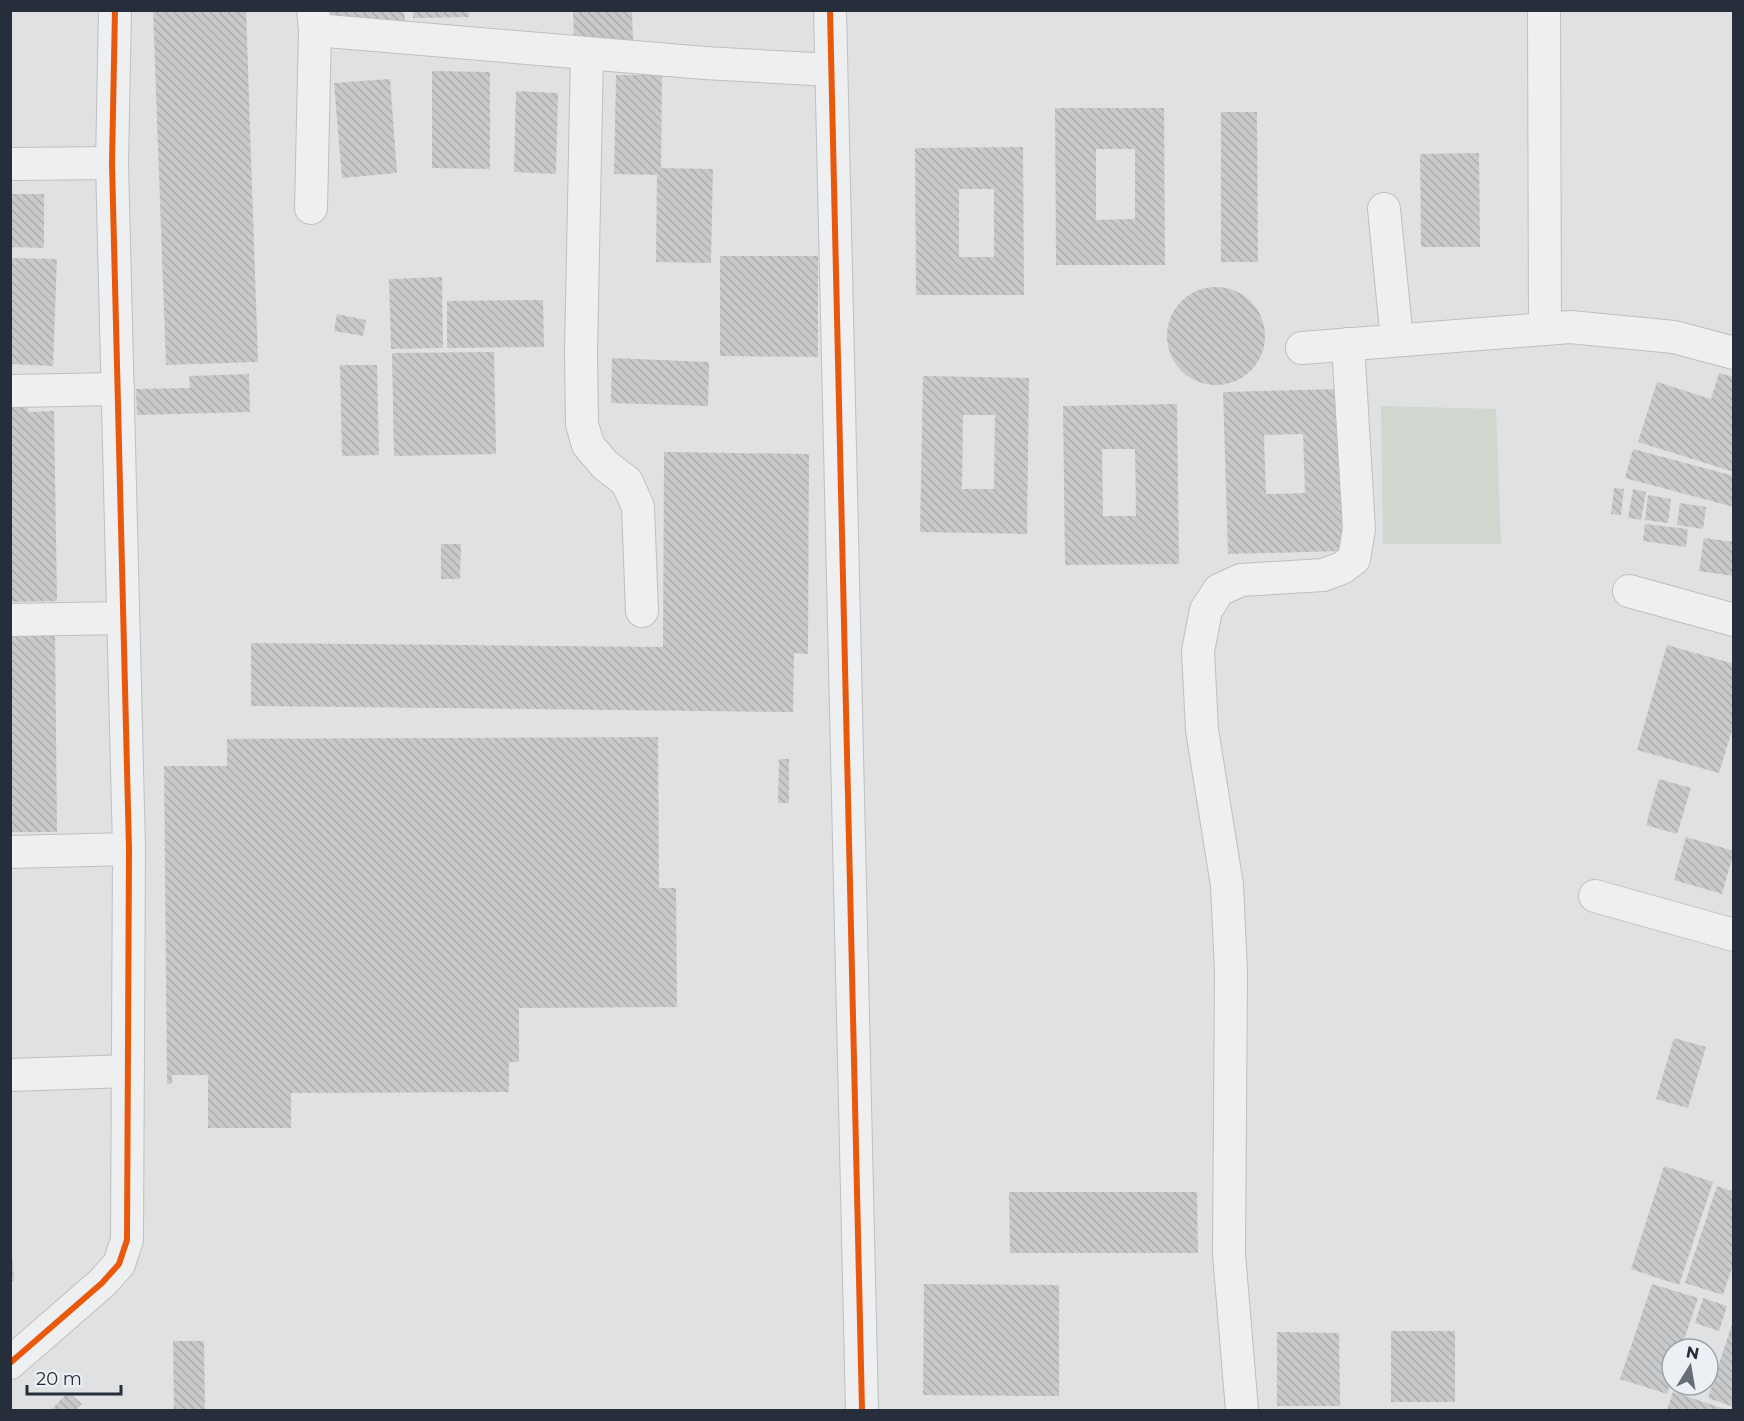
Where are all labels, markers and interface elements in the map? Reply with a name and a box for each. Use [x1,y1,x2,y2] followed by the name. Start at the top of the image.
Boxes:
[1660,1337,1720,1397] north arrow
[1685,1342,1701,1363] text: N
[27,1358,122,1396] scale bar
[36,1368,82,1390] text: 20 m

